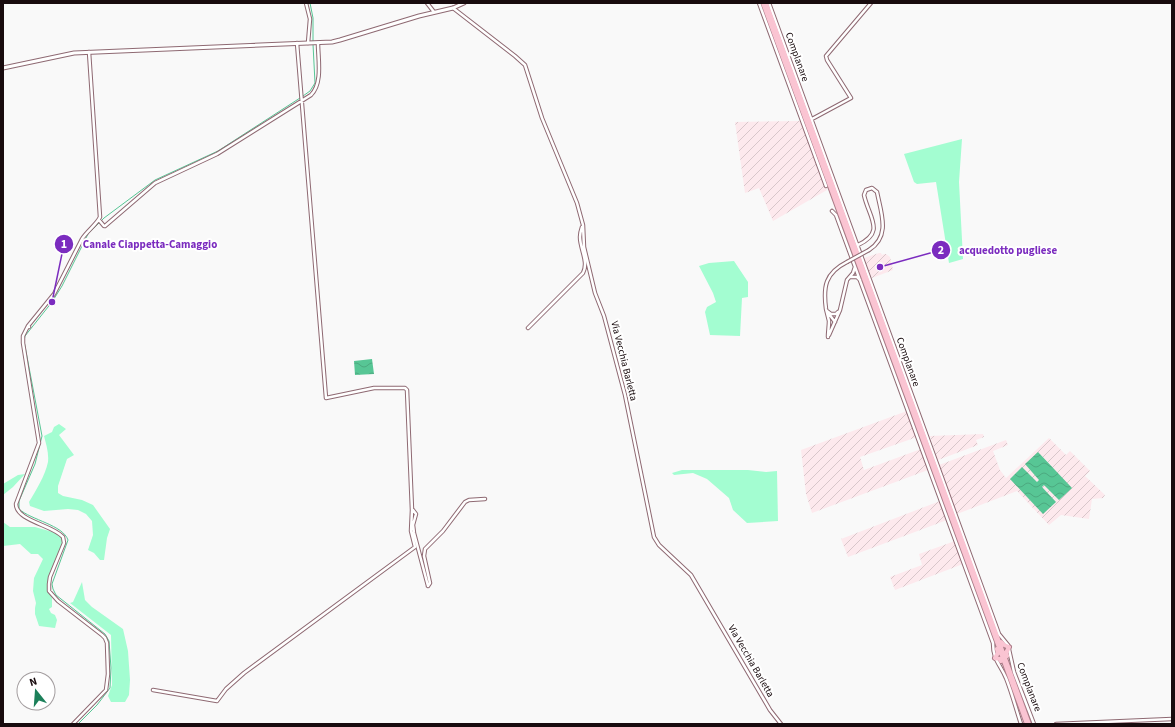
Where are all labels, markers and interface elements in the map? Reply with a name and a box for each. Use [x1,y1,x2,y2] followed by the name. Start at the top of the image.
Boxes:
[782,30,812,84] street label: Complanare
[54,233,225,256] callout: Canale Ciappetta-Camaggio
[61,236,67,253] text: 1
[83,237,217,252] text: Canale Ciappetta-Camaggio
[931,239,1065,262] callout: acquedotto pugliese
[938,242,944,259] text: 2
[959,243,1057,258] text: acquedotto pugliese
[607,320,641,402] street label: Via Vecchia Barletta
[893,335,923,389] street label: Complanare
[725,622,777,700] street label: Via Vecchia Barletta
[1013,660,1045,714] street label: Complanare
[16,671,56,711] north arrow
[28,674,39,690] text: N

